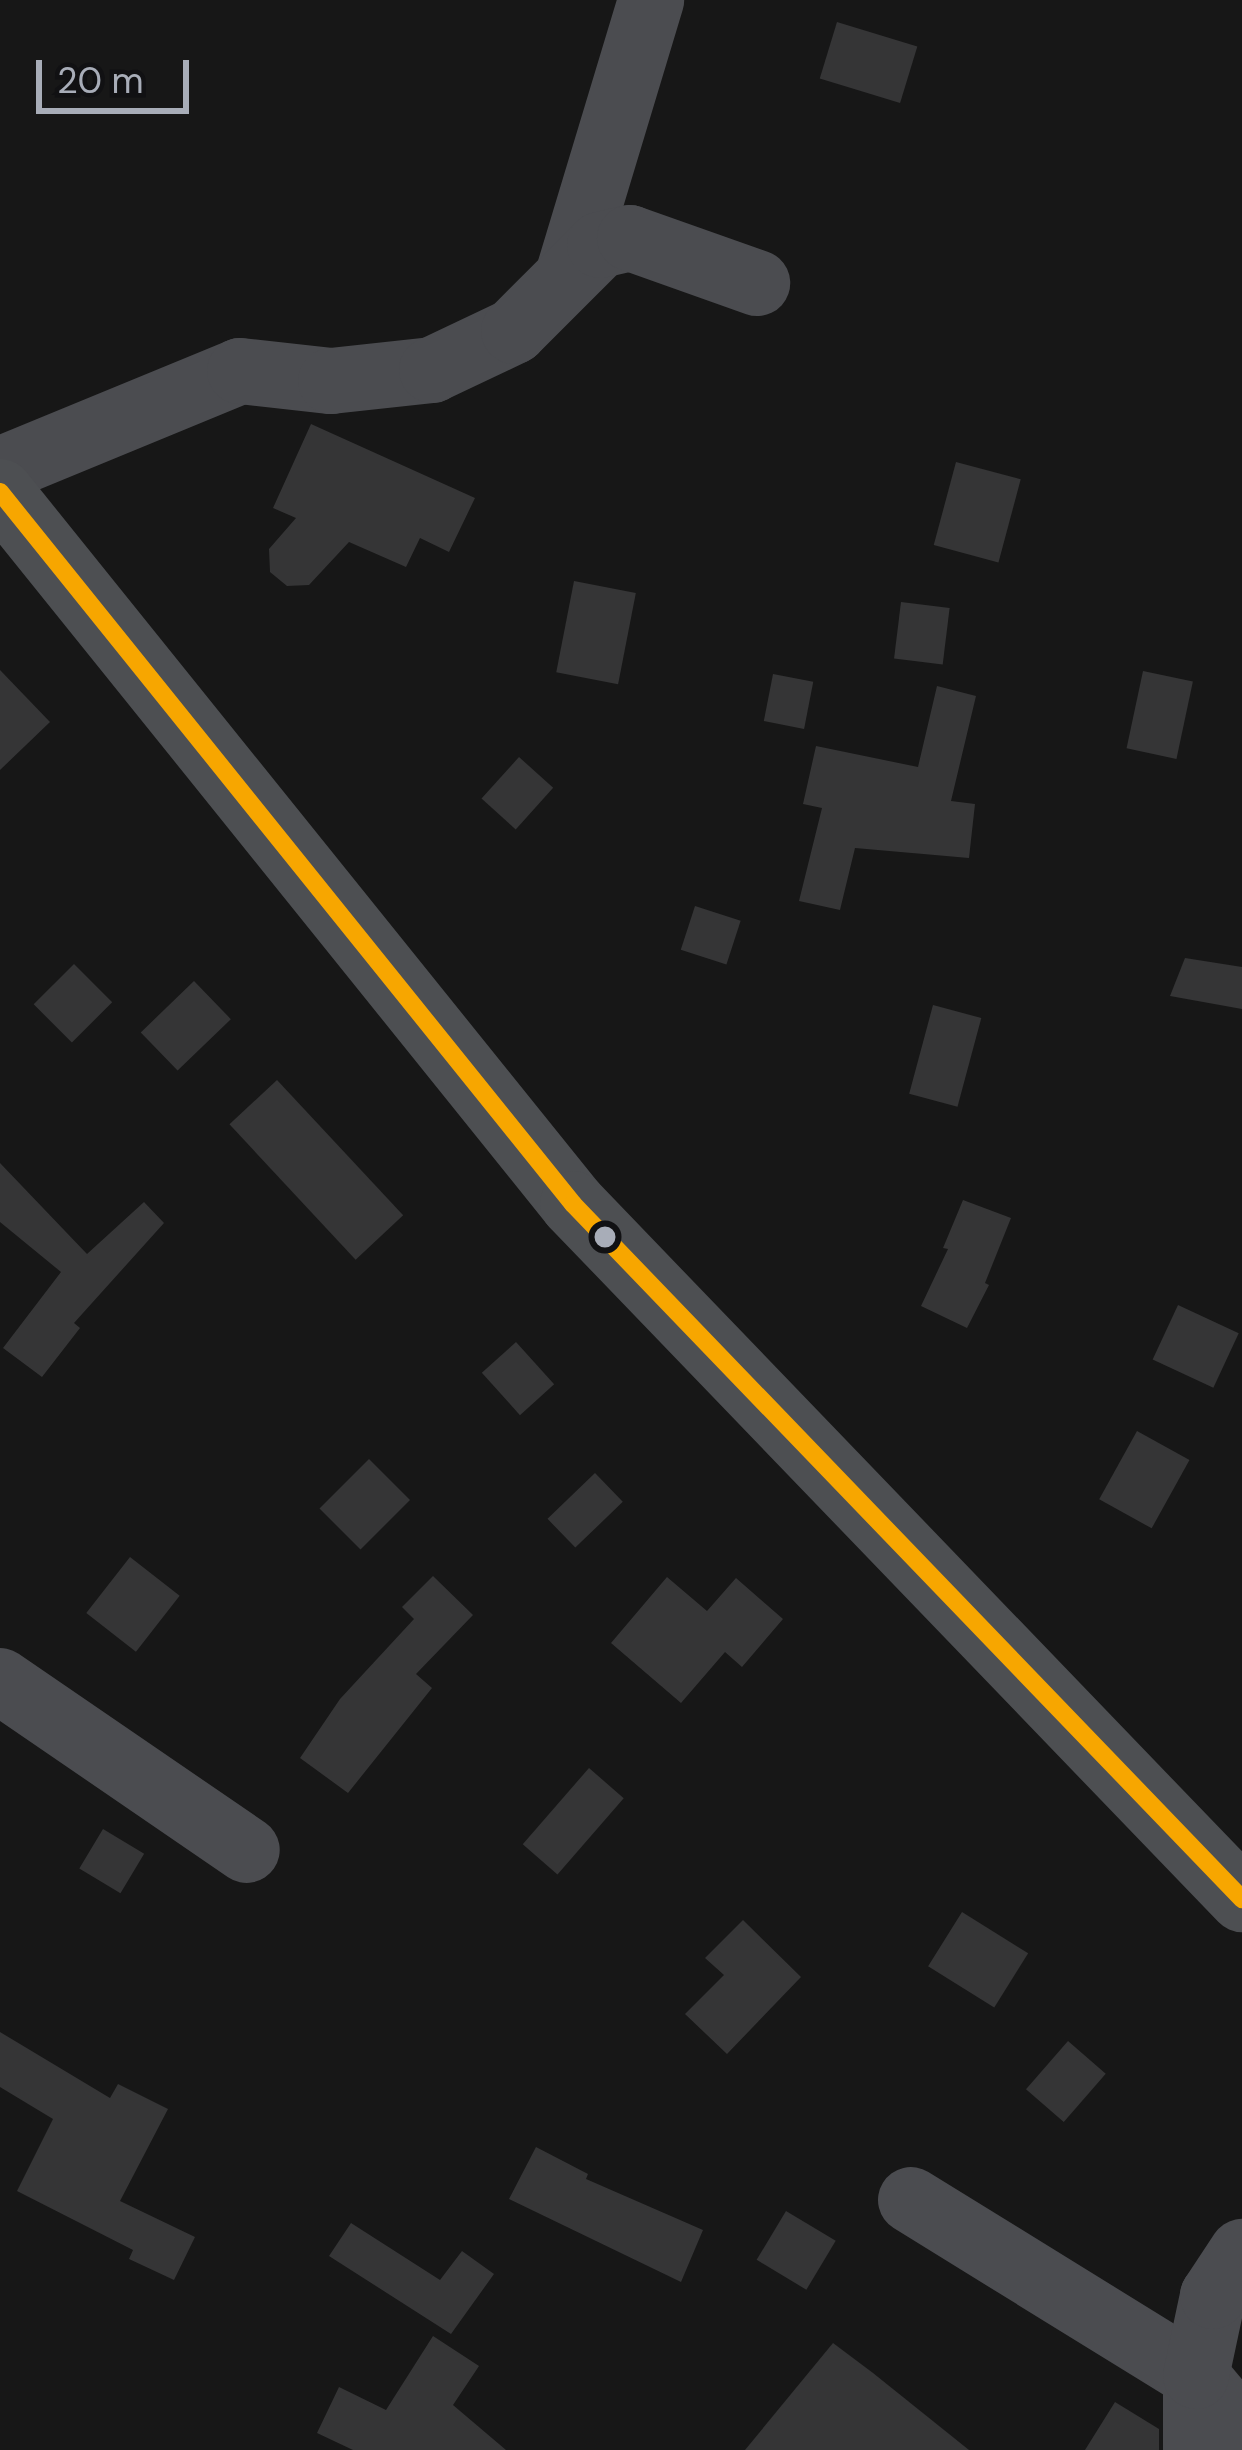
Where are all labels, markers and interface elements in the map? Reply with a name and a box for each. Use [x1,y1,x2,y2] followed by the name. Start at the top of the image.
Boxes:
[42,36,195,110] scale bar
[57,57,144,104] text: 20 m
[594,1226,616,1248] unlabelled marker

